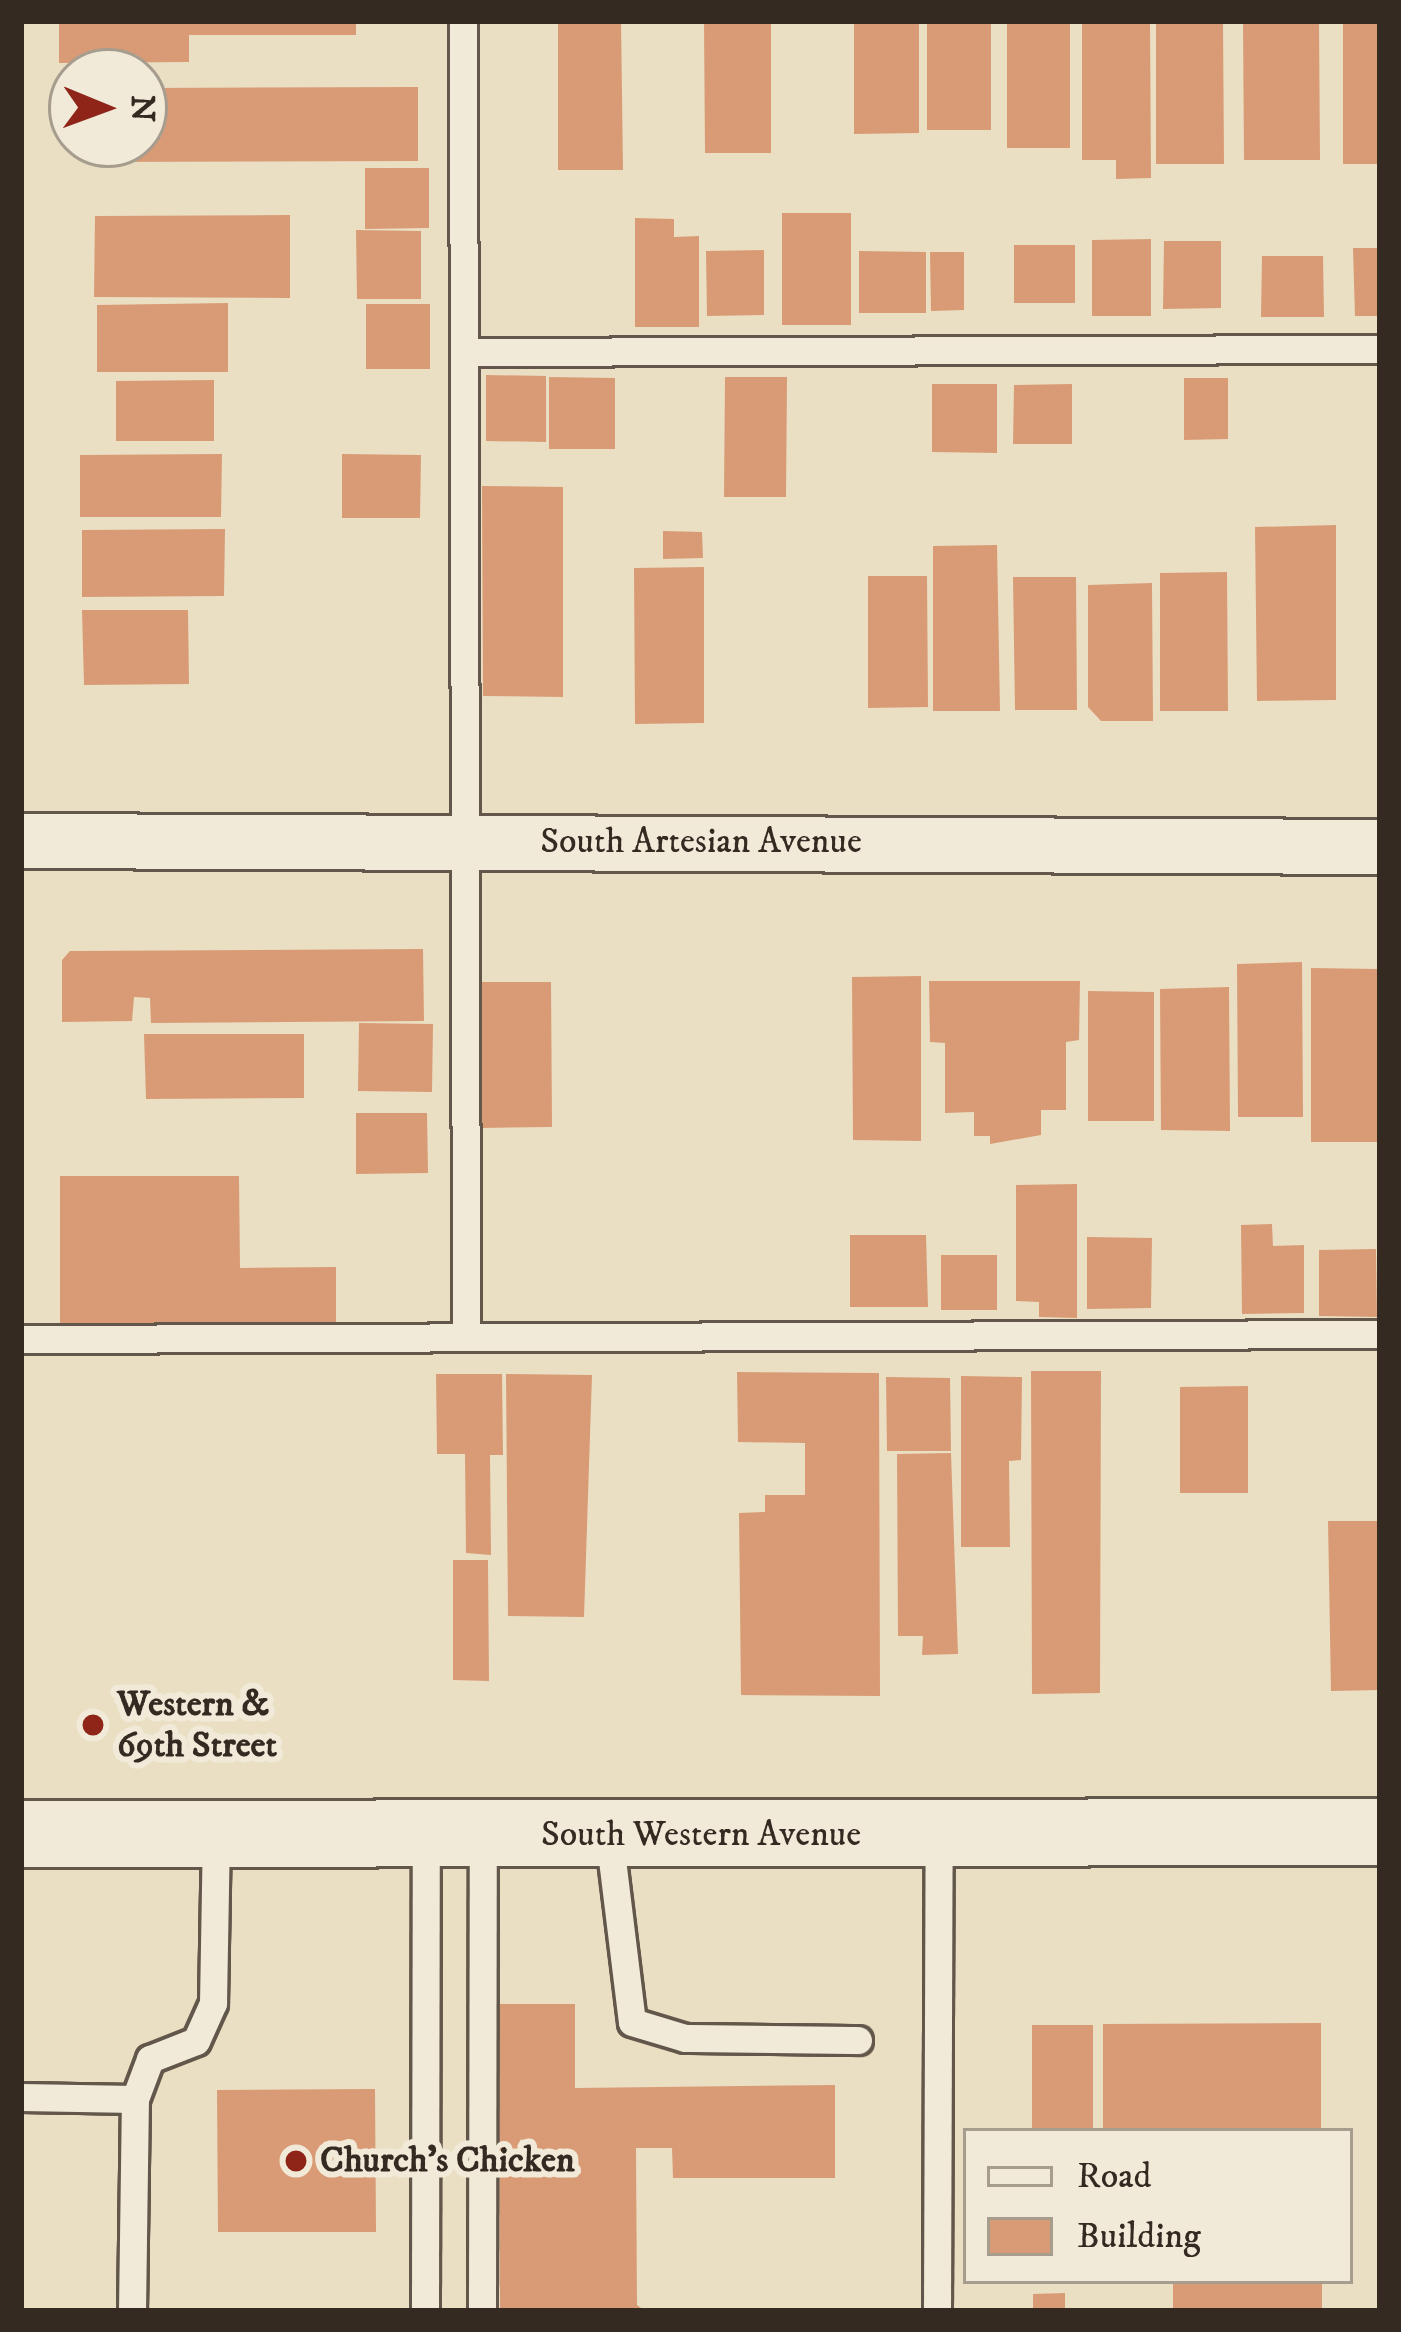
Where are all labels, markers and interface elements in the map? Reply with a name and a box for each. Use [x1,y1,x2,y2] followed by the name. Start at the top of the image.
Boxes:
[48,48,168,168] north arrow
[121,95,162,122] text: N
[540,820,862,864] street label: South Artesian Avenue
[117,1682,277,1767] place label: Western & 69th Street
[80,1712,106,1738] marker: Western & 69th Street
[541,1813,861,1857] street label: South Western Avenue
[963,2128,1353,2284] legend
[320,2139,575,2183] place label: Church's Chicken
[283,2148,309,2174] marker: Church's Chicken
[1077,2154,1152,2199] text: Road
[1077,2214,1201,2259] text: Building

